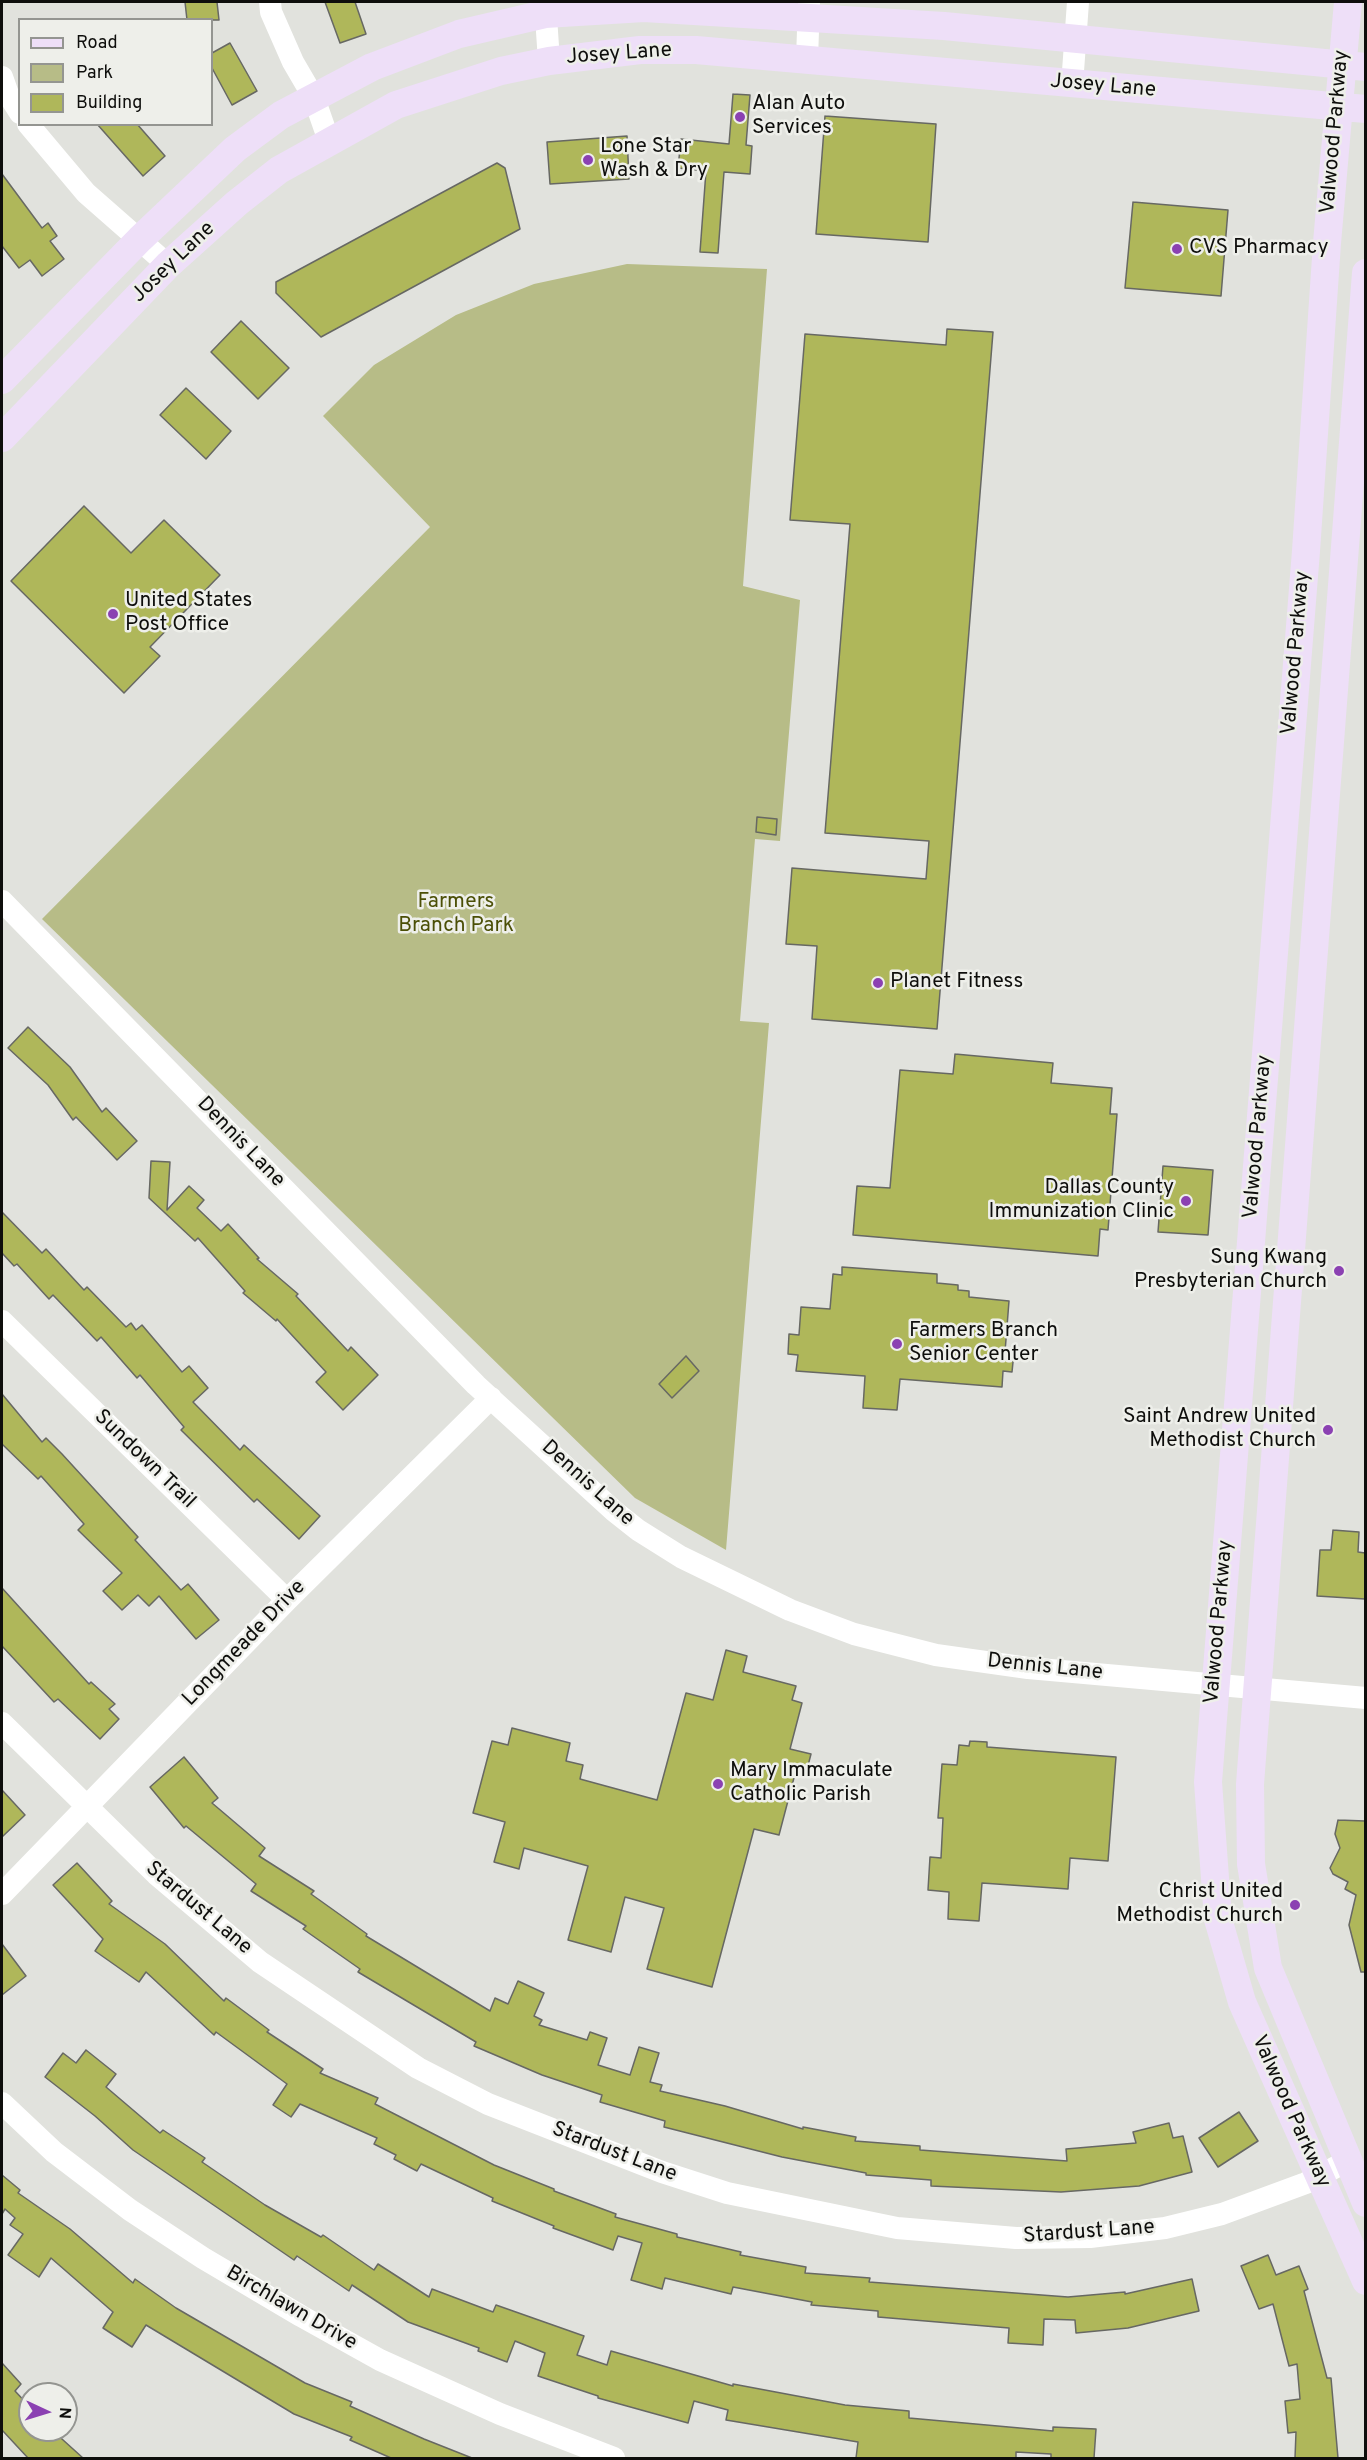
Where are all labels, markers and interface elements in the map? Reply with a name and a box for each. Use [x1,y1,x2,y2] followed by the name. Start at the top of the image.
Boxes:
[18,18,213,126] legend
[76,32,118,55] text: Road
[565,39,673,71] street label: Josey Lane
[1316,49,1356,215] street label: Valwood Parkway
[76,62,113,85] text: Park
[1049,70,1157,104] street label: Josey Lane
[76,92,142,115] text: Building
[752,92,845,142] place label: Alan Auto Services
[733,110,747,124] marker: Alan Auto Services
[600,135,708,185] place label: Lone Star Wash & Dry
[581,153,595,167] marker: Lone Star Wash & Dry
[127,217,221,309] street label: Josey Lane
[1189,236,1329,262] place label: CVS Pharmacy
[1170,242,1184,256] marker: CVS Pharmacy
[1277,570,1317,736] street label: Valwood Parkway
[125,589,252,639] place label: United States Post Office
[106,607,120,621] marker: United States Post Office
[398,890,514,940] park label: Farmers Branch Park
[890,970,1023,996] place label: Planet Fitness
[871,976,885,990] marker: Planet Fitness
[1239,1054,1279,1220] street label: Valwood Parkway
[191,1092,289,1194] street label: Dennis Lane
[988,1176,1174,1226] place label: Dallas County Immunization Clinic
[1179,1194,1193,1208] marker: Dallas County Immunization Clinic
[1134,1246,1327,1296] place label: Sung Kwang Presbyterian Church
[1332,1264,1346,1278] marker: Sung Kwang Presbyterian Church
[909,1319,1058,1369] place label: Farmers Branch Senior Center
[890,1337,904,1351] marker: Farmers Branch Senior Center
[88,1405,200,1515] street label: Sundown Trail
[1123,1405,1316,1455] place label: Saint Andrew United Methodist Church
[1321,1423,1335,1437] marker: Saint Andrew United Methodist Church
[535,1436,639,1532] street label: Dennis Lane
[1200,1539,1240,1705] street label: Valwood Parkway
[178,1576,312,1712] street label: Longmeade Drive
[986,1649,1104,1687] street label: Dennis Lane
[730,1759,893,1809] place label: Mary Immaculate Catholic Parish
[711,1777,725,1791] marker: Mary Immaculate Catholic Parish
[139,1857,257,1961] street label: Stardust Lane
[1116,1880,1283,1930] place label: Christ United Methodist Church
[1288,1898,1302,1912] marker: Christ United Methodist Church
[1245,2032,1335,2192] street label: Valwood Parkway
[548,2118,680,2188] street label: Stardust Lane
[1022,2216,1156,2250] street label: Stardust Lane
[221,2261,361,2357] street label: Birchlawn Drive
[18,2382,78,2442] north arrow
[54,2407,74,2420] text: N

